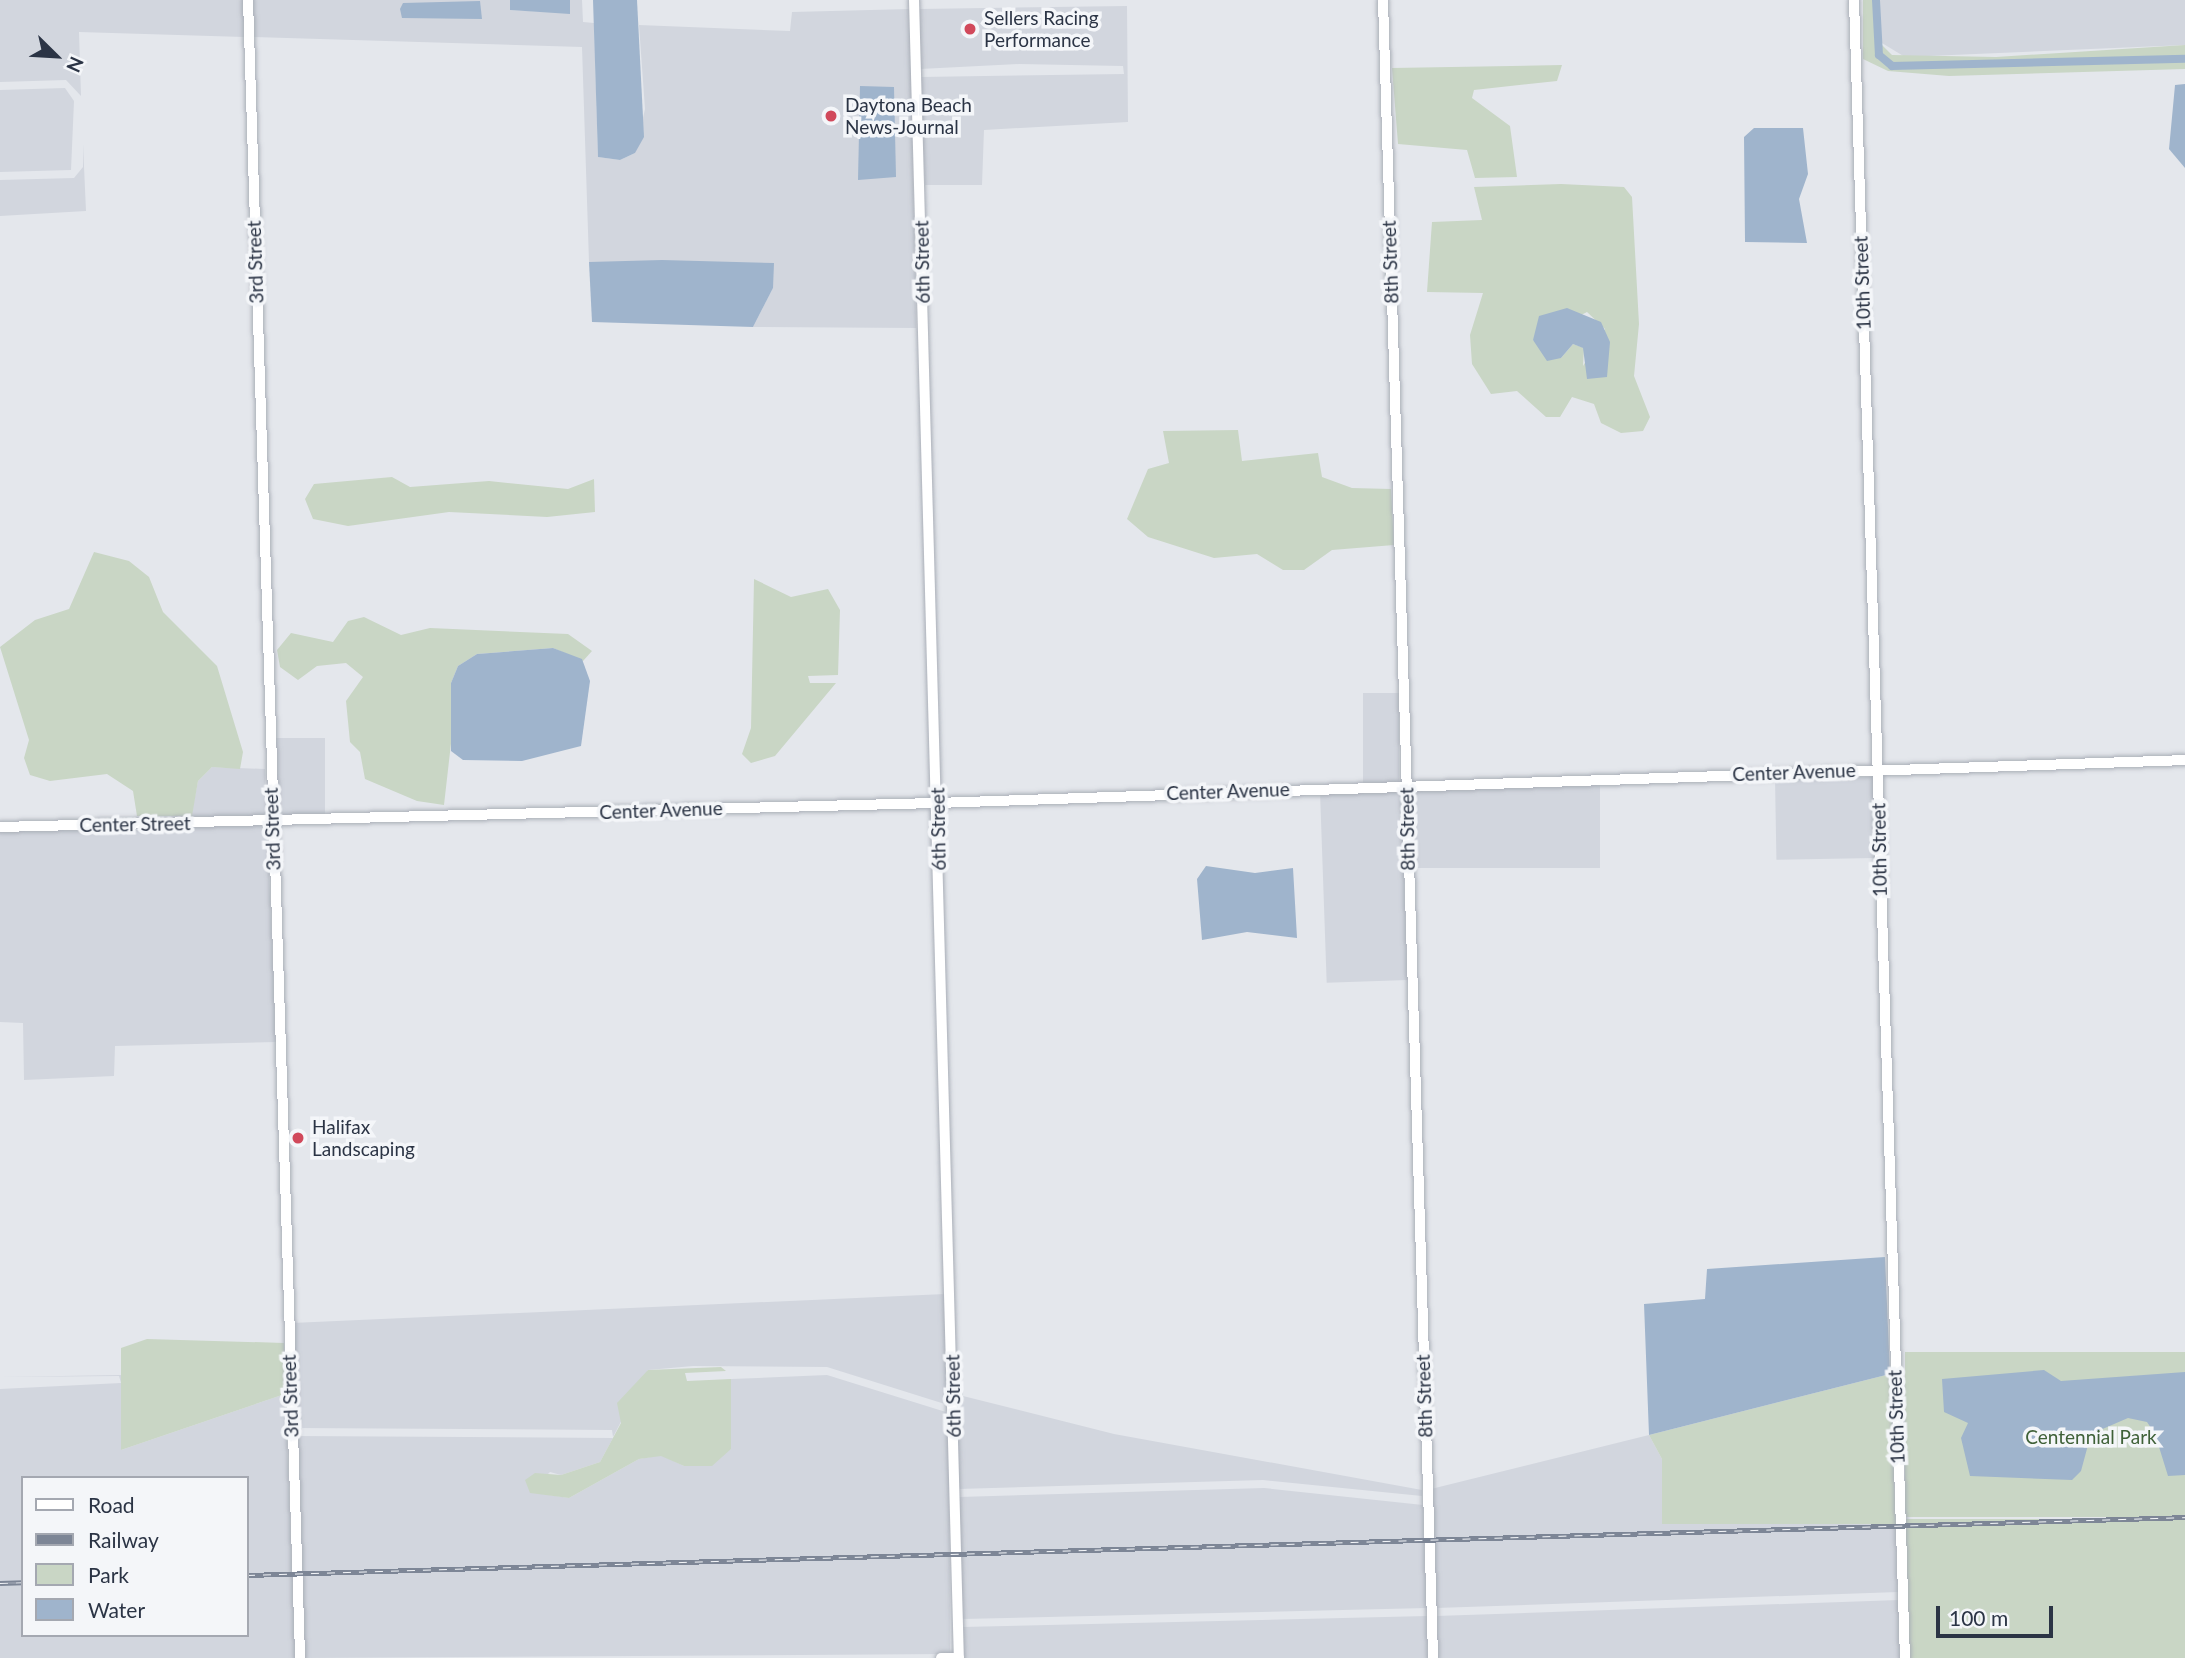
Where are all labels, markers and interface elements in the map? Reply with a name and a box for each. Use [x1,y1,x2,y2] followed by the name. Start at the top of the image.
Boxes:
[984,7,1099,51] place label: Sellers Racing Performance
[21,21,91,91] north arrow
[962,21,978,37] marker: Sellers Racing Performance
[62,53,89,76] text: N
[845,94,972,138] place label: Daytona Beach News-Journal
[823,108,839,124] marker: Daytona Beach News-Journal
[242,220,268,304] street label: 3rd Street
[910,220,934,304] street label: 6th Street
[1377,220,1403,304] street label: 8th Street
[1849,235,1875,331] street label: 10th Street
[1731,758,1857,786] street label: Center Avenue
[1165,777,1291,805] street label: Center Avenue
[259,787,285,871] street label: 3rd Street
[926,787,950,871] street label: 6th Street
[1395,787,1419,871] street label: 8th Street
[598,796,724,824] street label: Center Avenue
[1867,803,1891,897] street label: 10th Street
[79,812,191,836] street label: Center Street
[312,1116,415,1160] place label: Halifax Landscaping
[290,1130,306,1146] marker: Halifax Landscaping
[277,1354,303,1438] street label: 3rd Street
[941,1354,965,1438] street label: 6th Street
[1411,1354,1437,1438] street label: 8th Street
[1883,1369,1909,1465] street label: 10th Street
[2025,1426,2157,1448] park label: Centennial Park
[21,1476,248,1637] legend
[88,1492,135,1517] text: Road
[88,1527,159,1552] text: Railway
[88,1562,129,1587] text: Park
[1940,1592,2057,1636] scale bar
[88,1597,145,1622] text: Water
[1949,1605,2008,1630] text: 100 m

